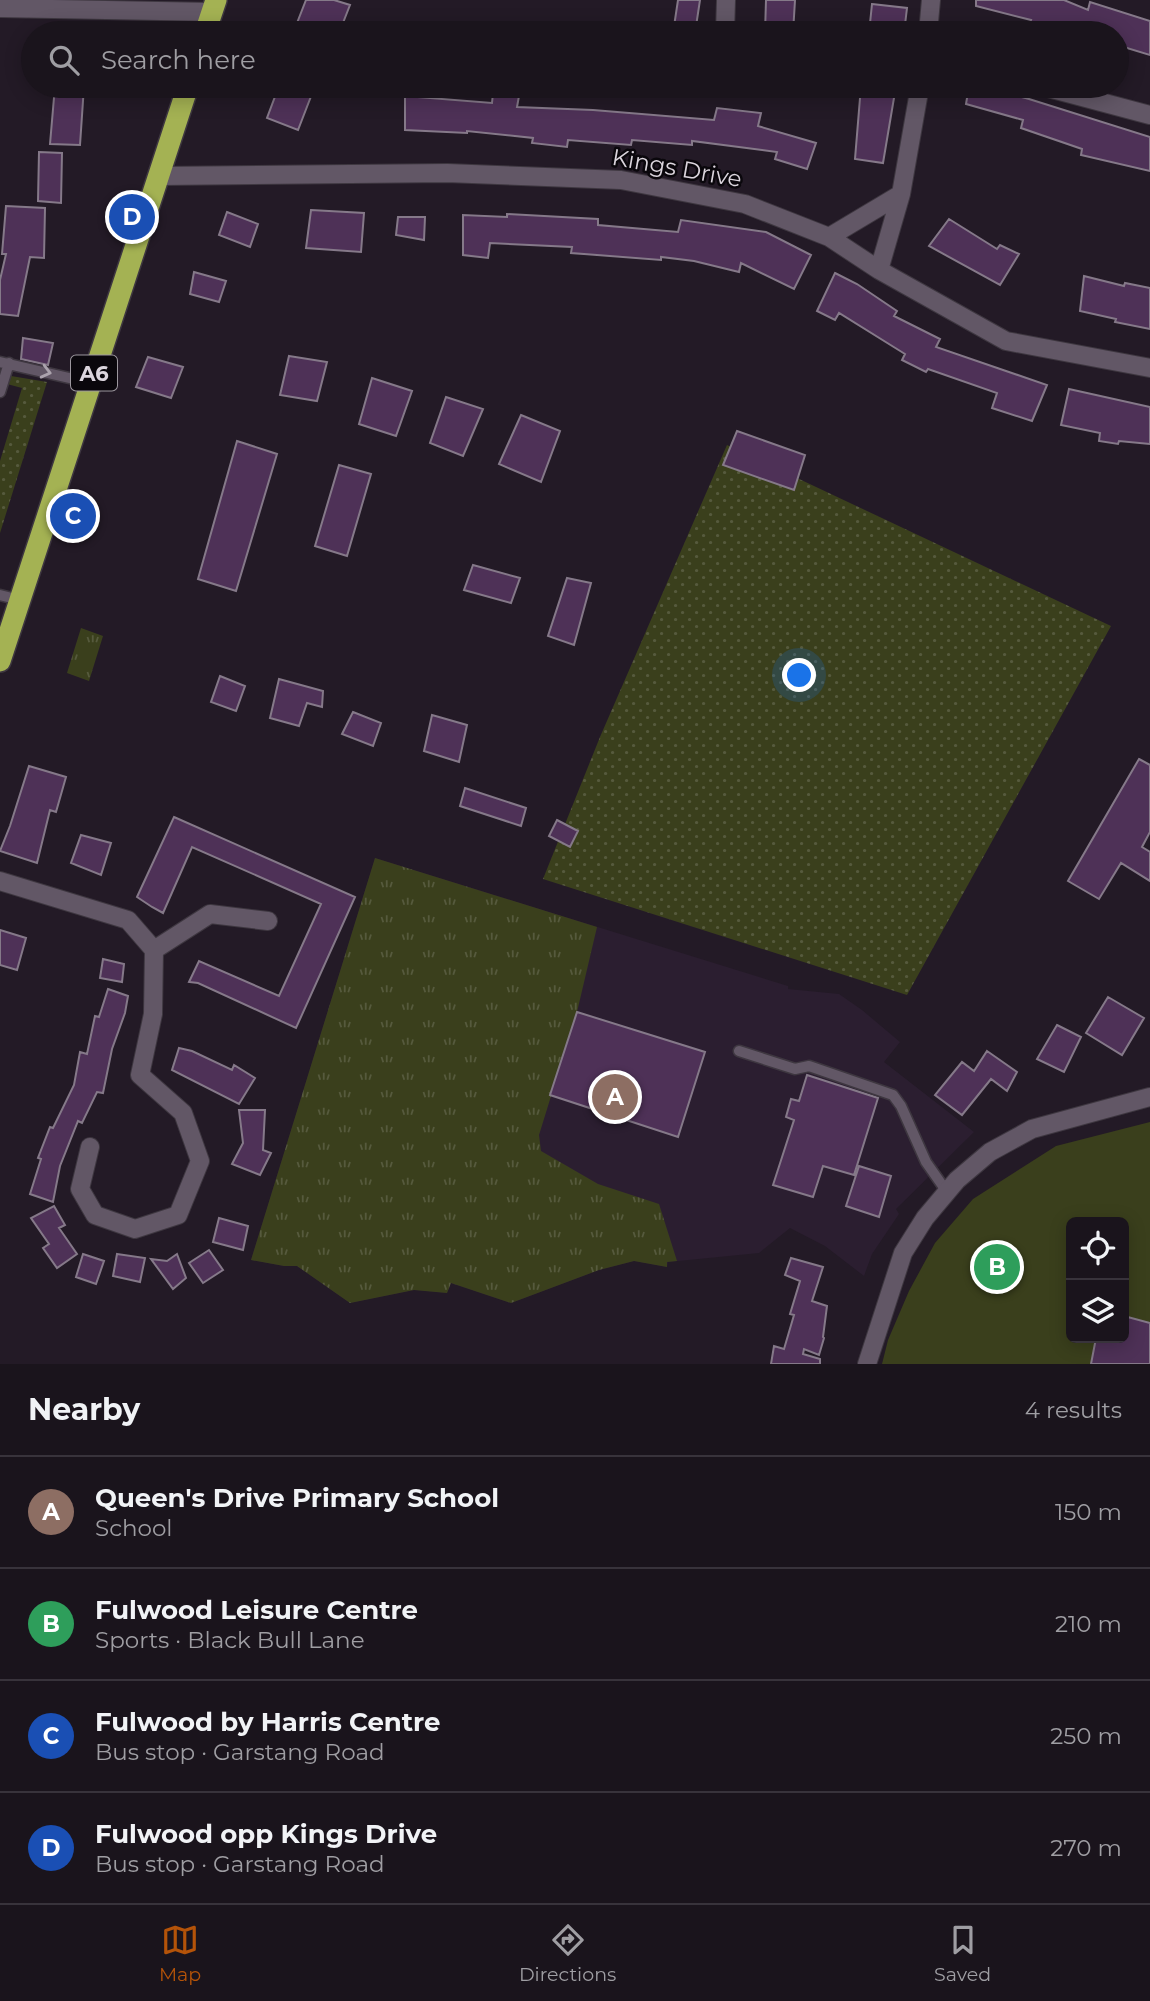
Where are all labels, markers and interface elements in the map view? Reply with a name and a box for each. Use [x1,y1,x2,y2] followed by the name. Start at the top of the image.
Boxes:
[21,21,1129,98] search box
[45,41,83,79] icon: search
[101,44,256,76] text: Search here
[610,143,744,193] street label: Kings Drive
[109,191,155,243] pin: D
[71,356,117,390] road number: A6
[39,364,51,378] one-way arrow
[50,490,96,542] pin: C
[782,658,816,692] your location
[592,1071,638,1123] pin: A
[1066,1217,1129,1343] map controls
[1066,1217,1129,1280] button: locate
[974,1241,1020,1293] pin: B
[1066,1280,1129,1343] button: layers
[28,1391,140,1428] text: Nearby
[1025,1396,1122,1424] text: 4 results
[95,1482,499,1514] text: Queen's Drive Primary School
[42,1498,60,1526] text: A
[1055,1498,1122,1526] text: 150 m
[95,1514,173,1542] text: School
[95,1594,418,1626] text: Fulwood Leisure Centre
[42,1610,60,1638] text: B
[1055,1610,1122,1638] text: 210 m
[95,1626,365,1654] text: Sports · Black Bull Lane
[95,1706,440,1738] text: Fulwood by Harris Centre
[43,1722,59,1750] text: C
[1050,1722,1122,1750] text: 250 m
[95,1738,385,1766] text: Bus stop · Garstang Road
[95,1818,437,1850] text: Fulwood opp Kings Drive
[42,1834,61,1862] text: D
[1050,1834,1122,1862] text: 270 m
[95,1850,385,1878] text: Bus stop · Garstang Road
[159,1921,201,1986] tab: Map
[519,1921,616,1986] tab: Directions
[934,1921,991,1986] tab: Saved

